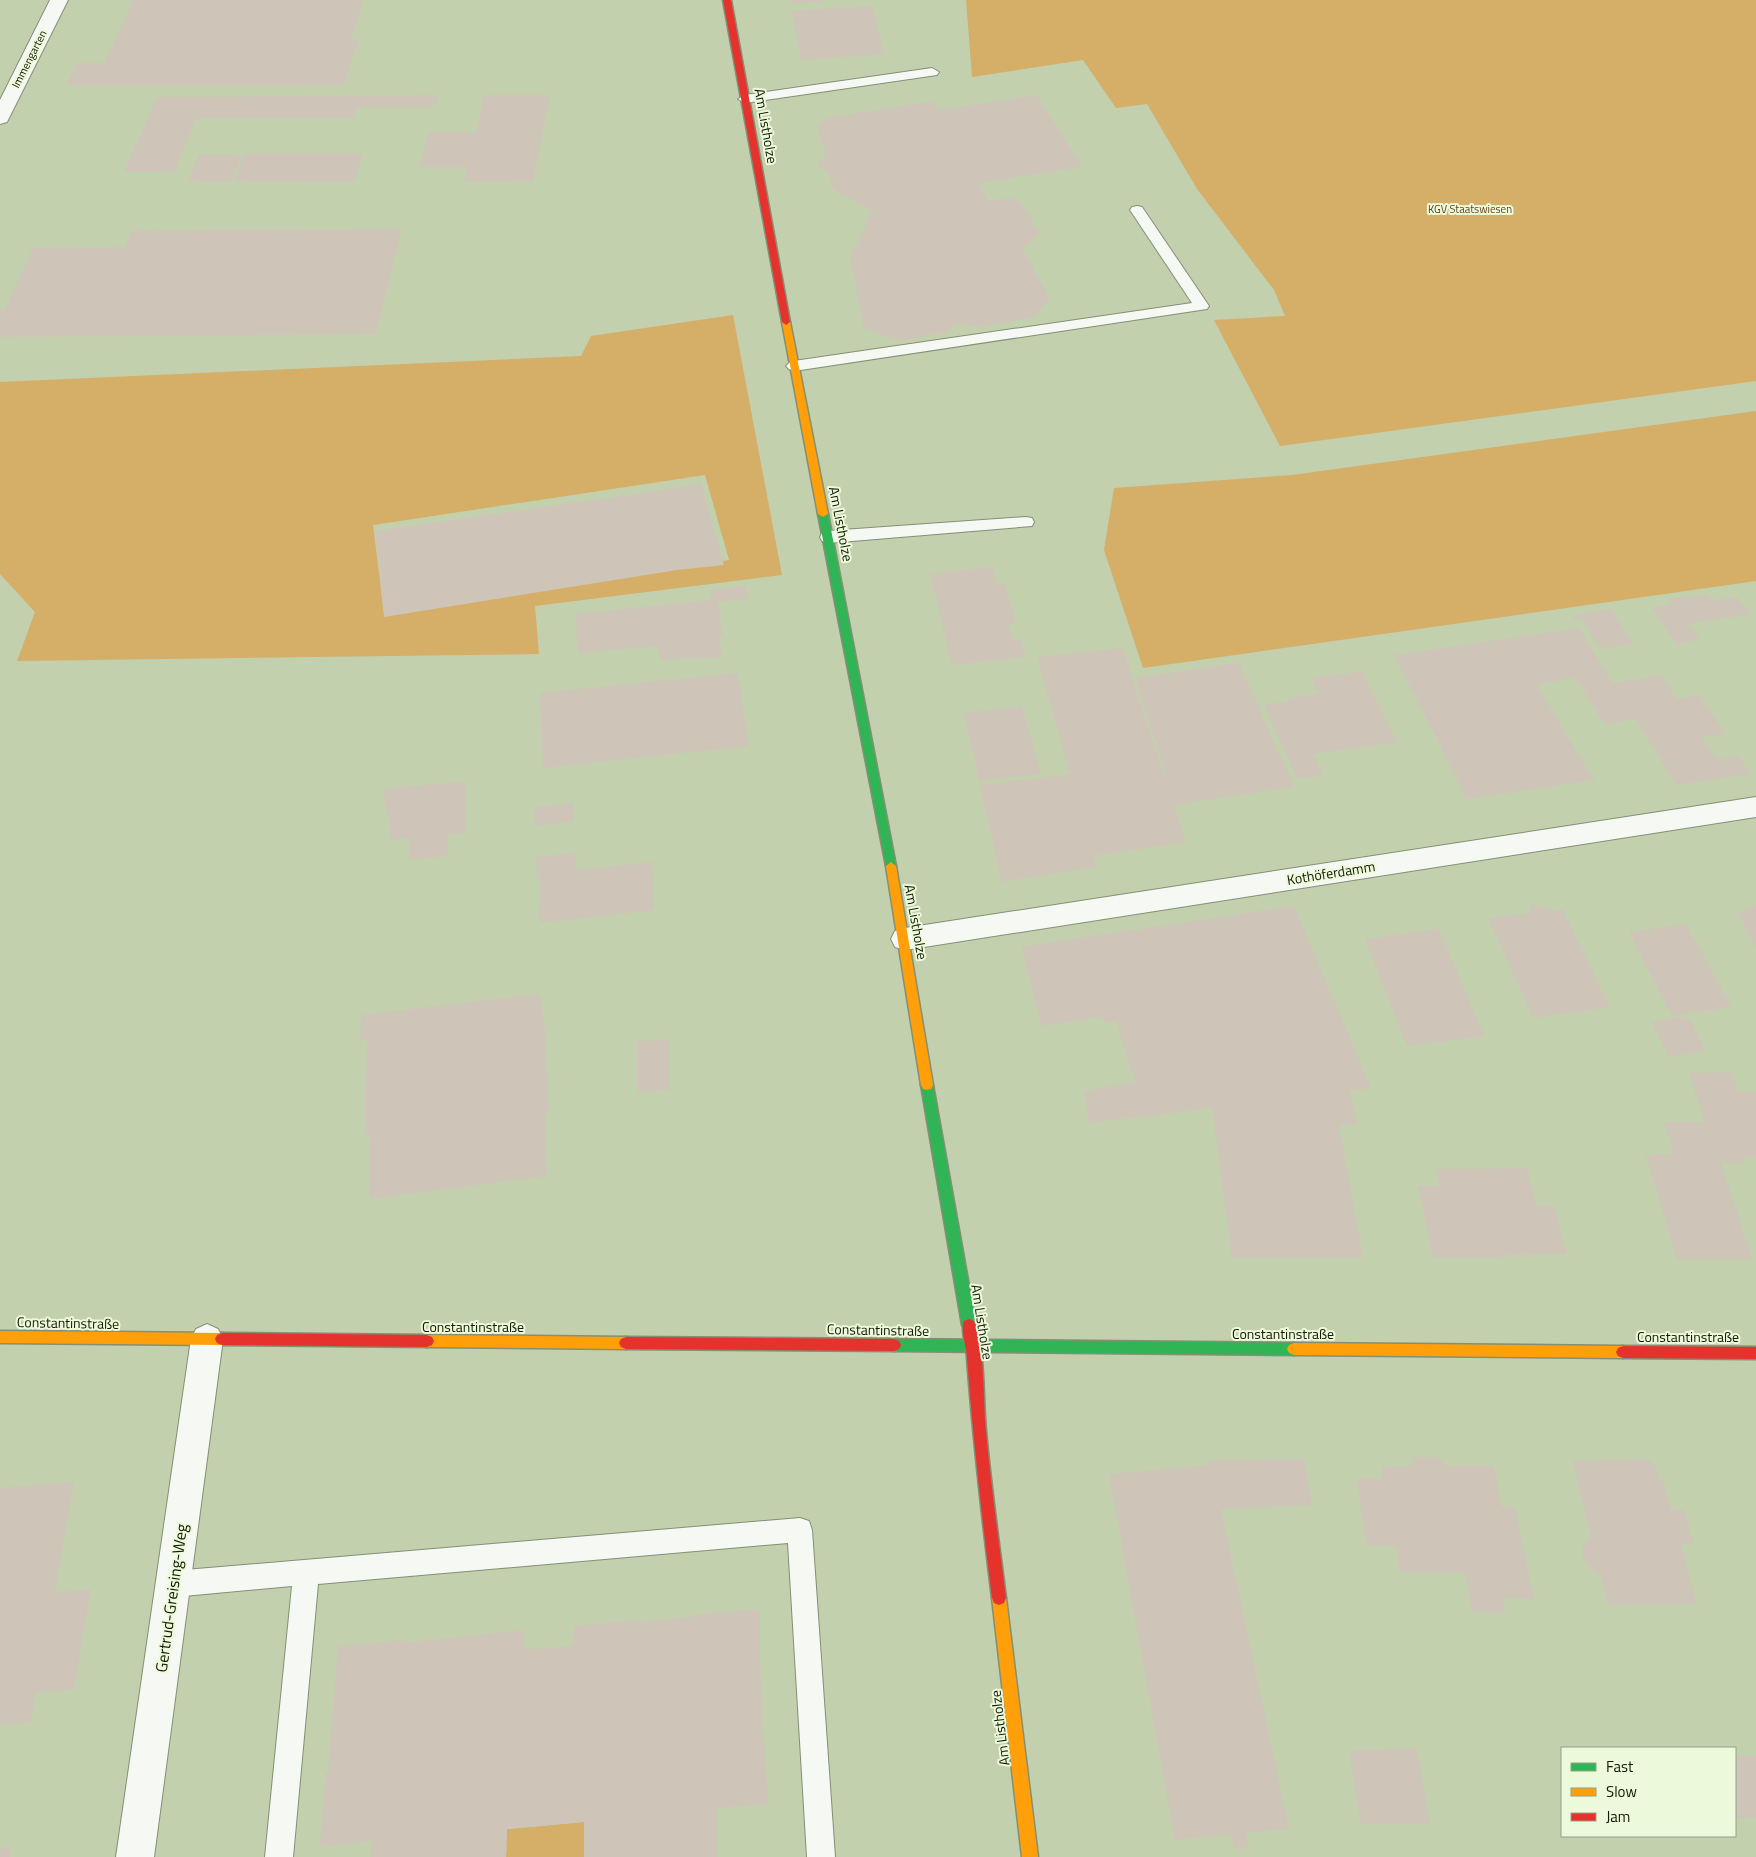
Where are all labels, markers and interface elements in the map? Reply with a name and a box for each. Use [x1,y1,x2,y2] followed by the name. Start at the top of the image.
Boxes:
[8,27,50,91] street label: Immengarten
[750,87,783,165] street label: Am Listholze
[1428,201,1512,217] park label: KGV Staatswiesen
[824,485,859,563] street label: Am Listholze
[1285,855,1377,890] street label: Kothöferdamm
[900,883,933,961] street label: Am Listholze
[966,1283,999,1361] street label: Am Listholze
[17,1311,119,1334] street label: Constantinstraße
[422,1316,524,1337] street label: Constantinstraße
[827,1318,929,1341] street label: Constantinstraße
[1232,1323,1334,1344] street label: Constantinstraße
[1637,1326,1739,1347] street label: Constantinstraße
[149,1522,193,1674] street label: Gertrud-Greising-Weg
[984,1689,1015,1767] street label: Am Listholze
[1561,1747,1736,1837] legend
[1606,1755,1634,1778] text: Fast
[1606,1780,1637,1803] text: Slow
[1606,1805,1630,1828] text: Jam

